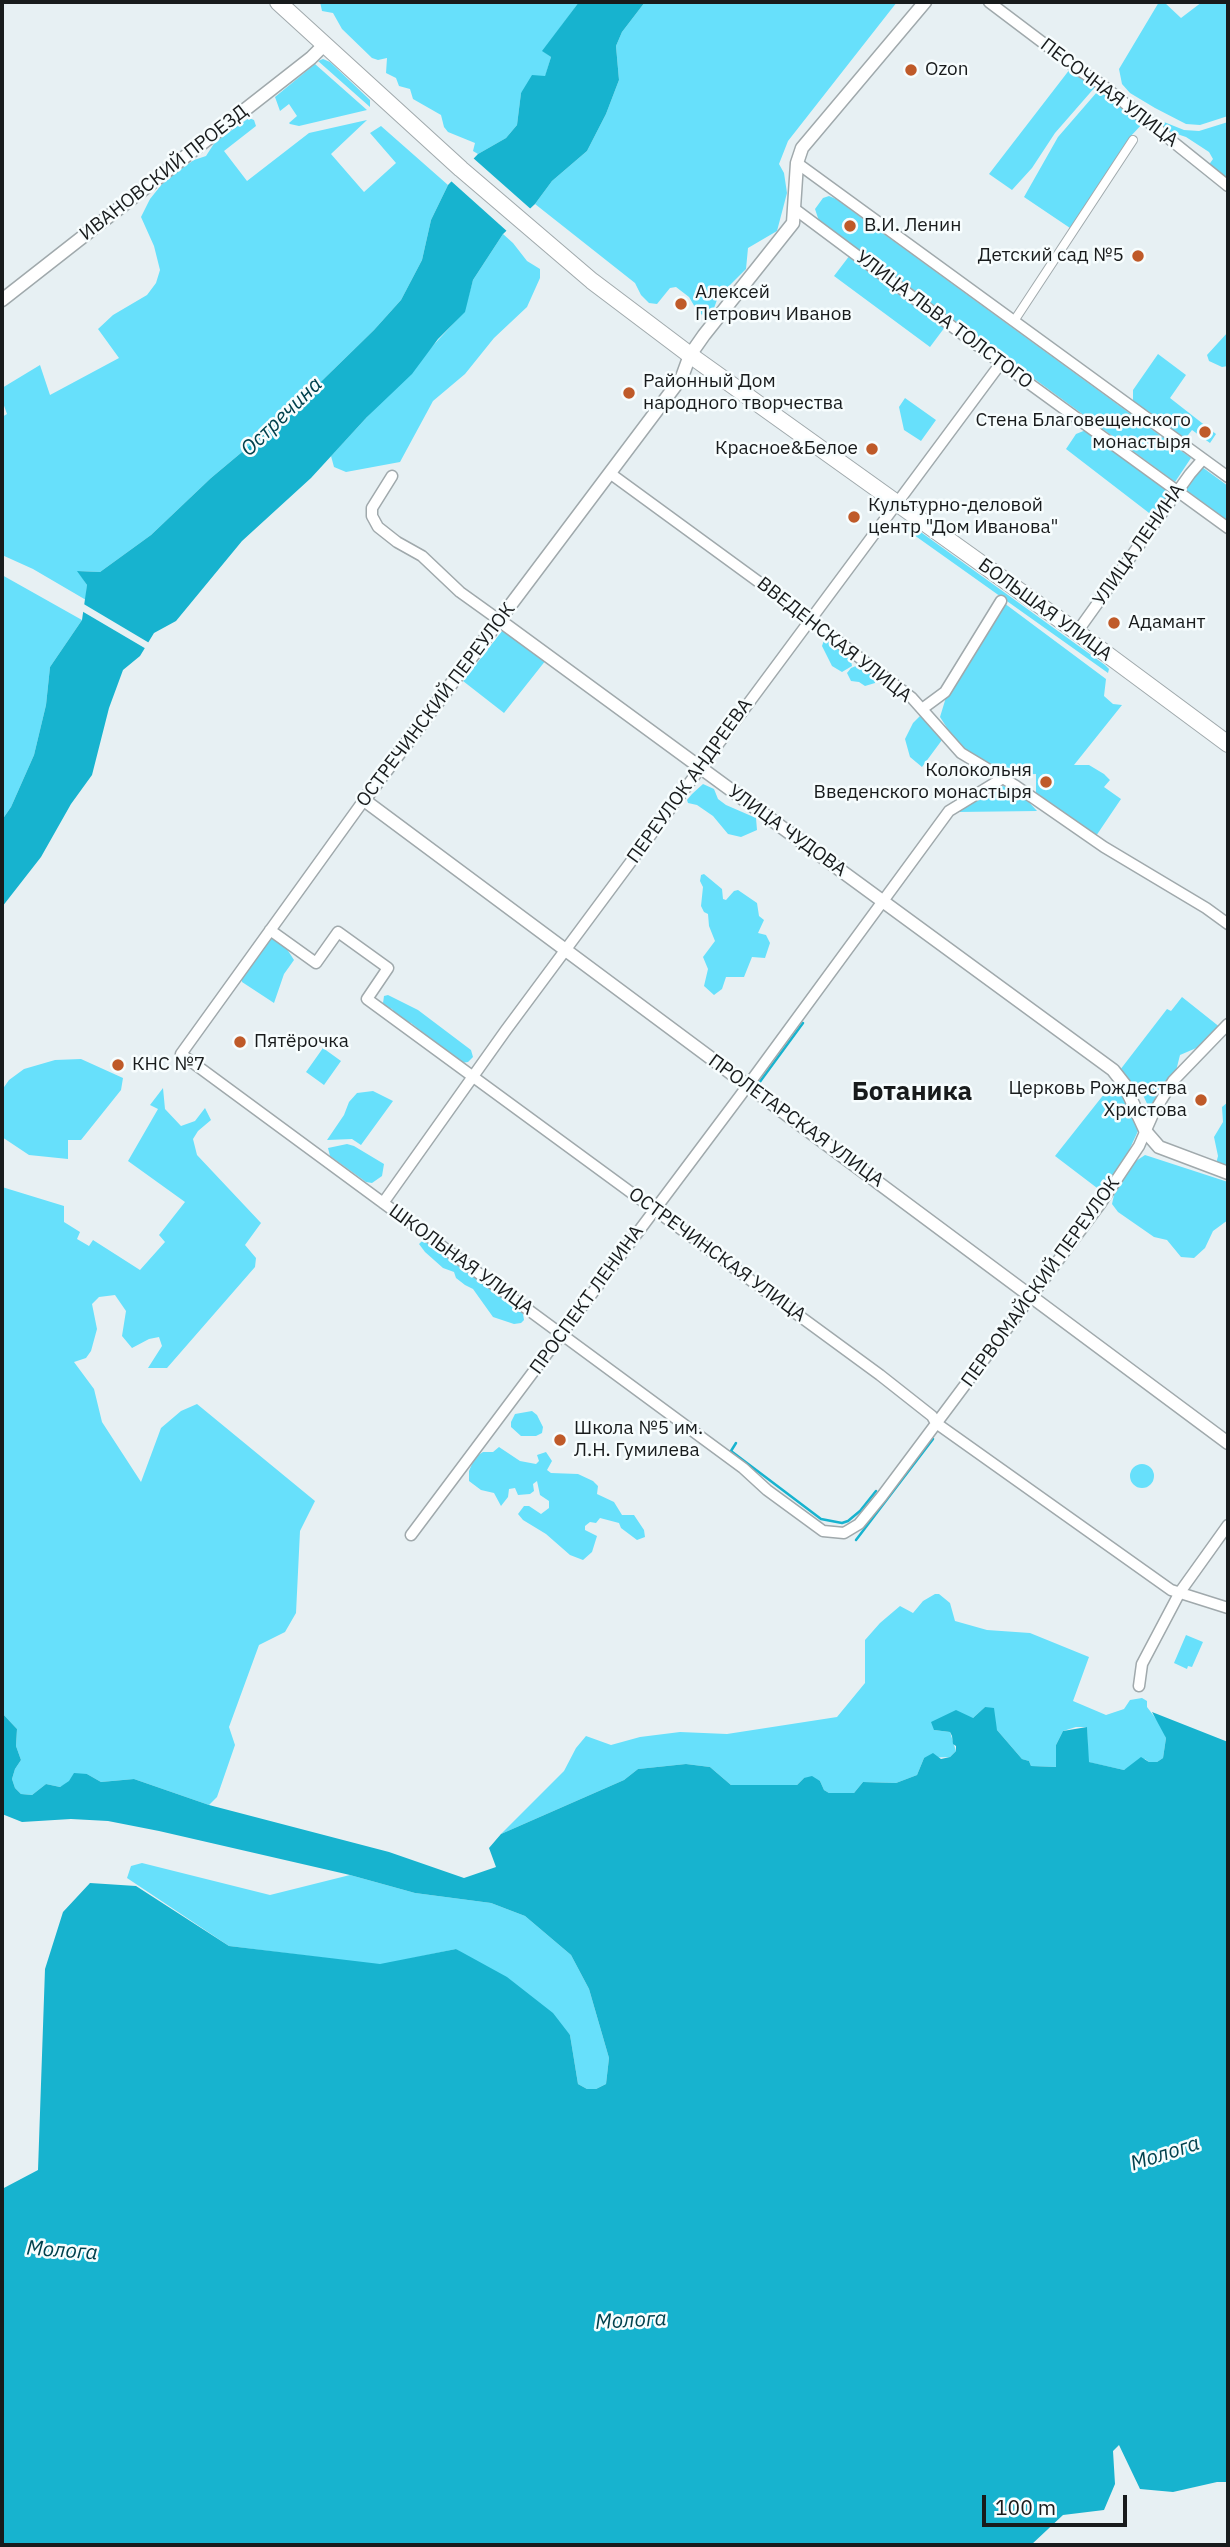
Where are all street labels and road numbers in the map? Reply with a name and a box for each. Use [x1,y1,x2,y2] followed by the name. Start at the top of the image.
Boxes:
[1036,34,1182,152] street label: ПЕСОЧНАЯ УЛИЦА
[75,100,253,246] street label: ИВАНОВСКИЙ ПРОЕЗД
[851,246,1037,394] street label: УЛИЦА ЛЬВА ТОЛСТОГО
[1088,480,1190,610] street label: УЛИЦА ЛЕНИНА
[974,554,1116,666] street label: БОЛЬШАЯ УЛИЦА
[752,572,916,708] street label: ВВЕДЕНСКАЯ УЛИЦА
[352,598,520,812] street label: ОСТРЕЧИНСКИЙ ПЕРЕУЛОК
[623,694,757,868] street label: ПЕРЕУЛОК АНДРЕЕВА
[723,780,851,882] street label: УЛИЦА ЧУДОВА
[704,1050,888,1192] street label: ПРОЛЕТАРСКАЯ УЛИЦА
[957,1172,1125,1392] street label: ПЕРВОМАЙСКИЙ ПЕРЕУЛОК
[624,1183,810,1327] street label: ОСТРЕЧИНСКАЯ УЛИЦА
[384,1200,538,1320] street label: ШКОЛЬНАЯ УЛИЦА
[525,1221,649,1379] street label: ПРОСПЕКТ ЛЕНИНА

